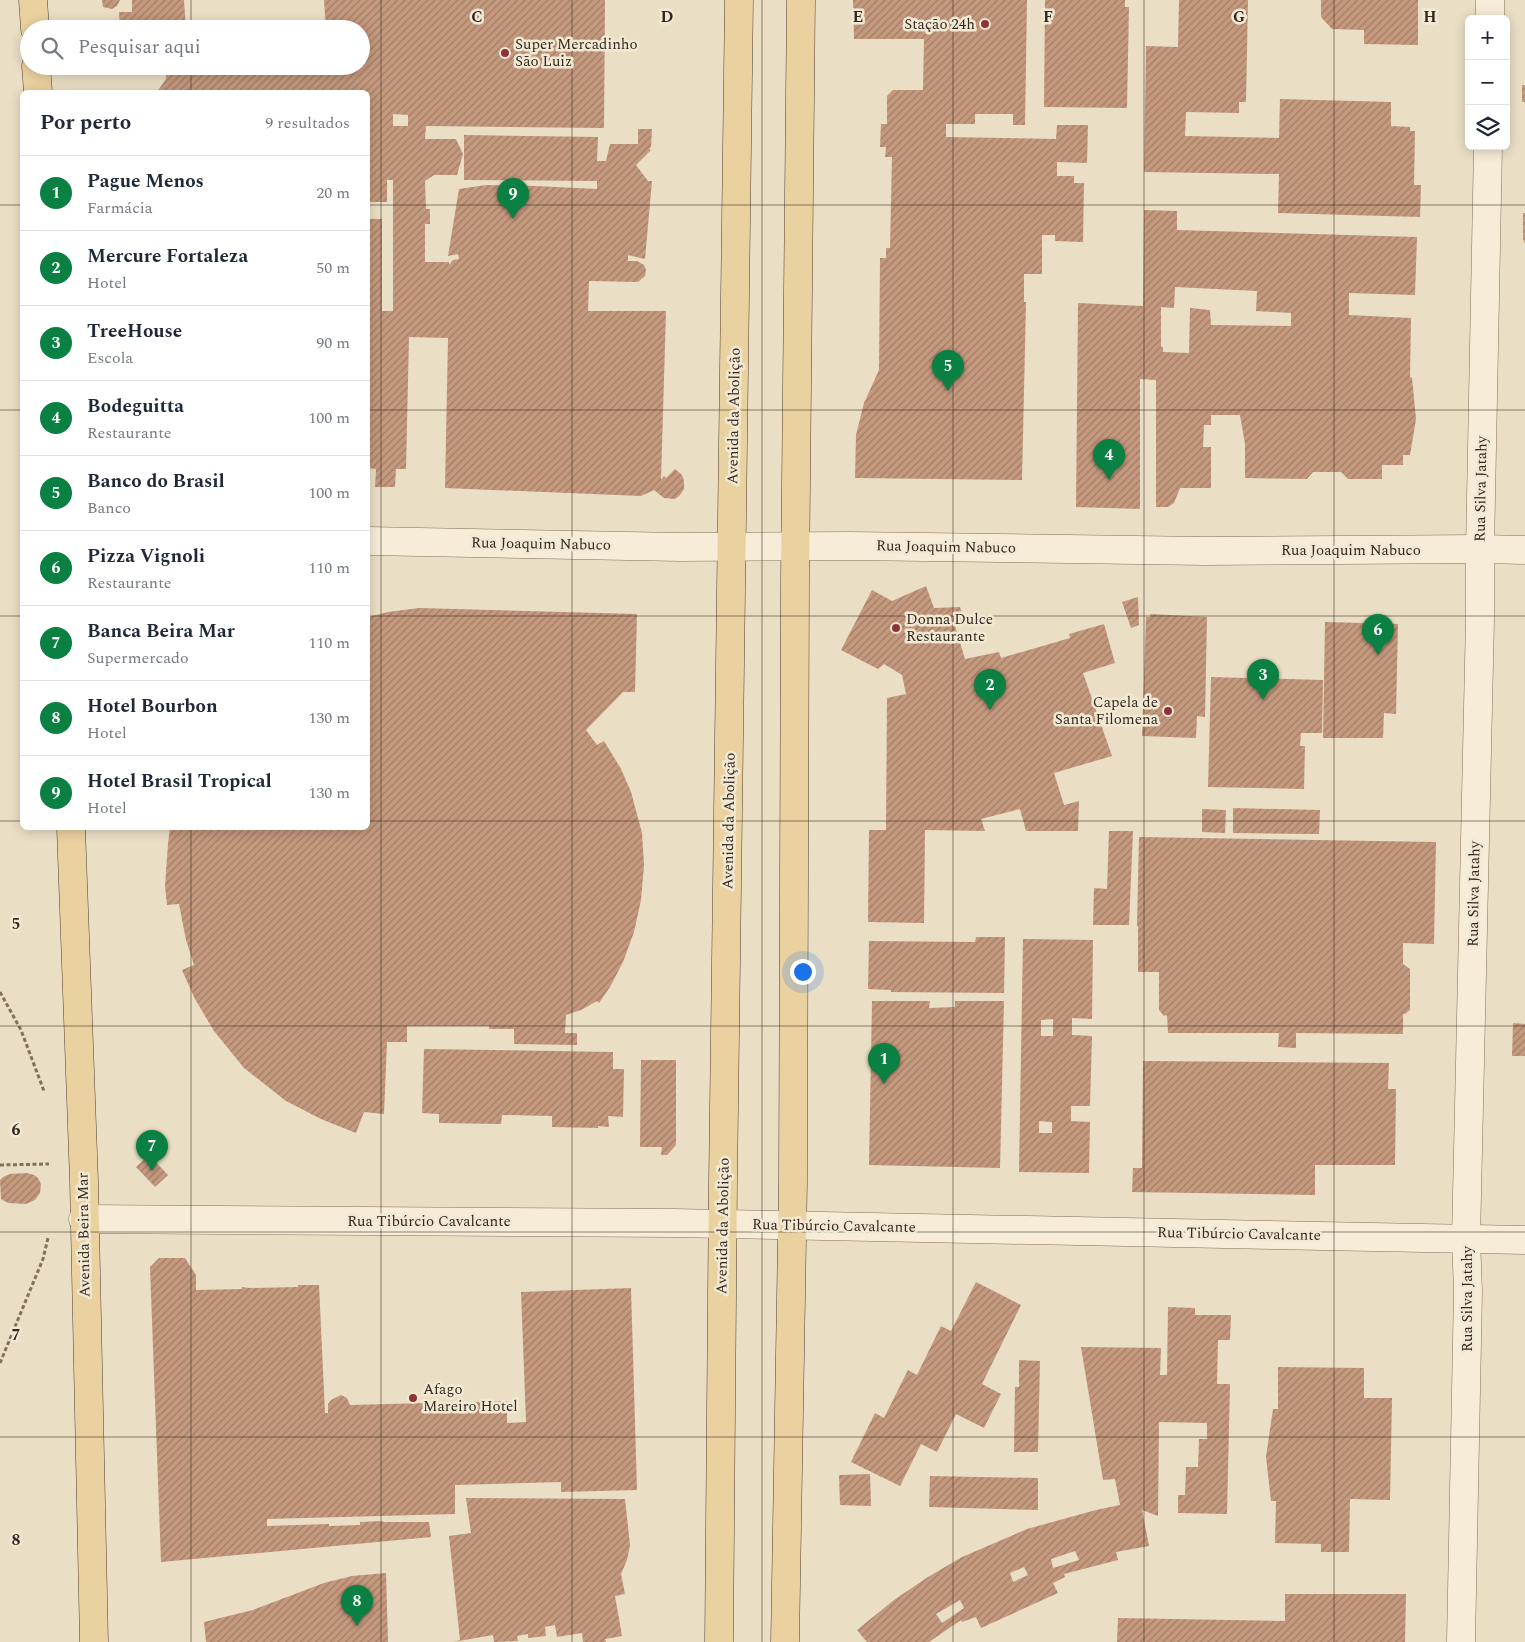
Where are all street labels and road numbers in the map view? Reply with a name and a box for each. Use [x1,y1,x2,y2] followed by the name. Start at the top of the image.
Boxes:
[721,347,747,485] street label: Avenida da Abolição
[1469,435,1493,542] street label: Rua Silva Jatahy
[471,531,611,557] street label: Rua Joaquim Nabuco
[876,534,1016,560] street label: Rua Joaquim Nabuco
[1281,539,1421,562] street label: Rua Joaquim Nabuco
[716,752,742,890] street label: Avenida da Abolição
[1462,840,1486,947] street label: Rua Silva Jatahy
[710,1157,736,1295] street label: Avenida da Abolição
[71,1172,97,1298] street label: Avenida Beira Mar
[347,1210,511,1233] street label: Rua Tibúrcio Cavalcante
[752,1213,916,1239] street label: Rua Tibúrcio Cavalcante
[1157,1221,1321,1247] street label: Rua Tibúrcio Cavalcante
[1456,1245,1479,1352] street label: Rua Silva Jatahy

